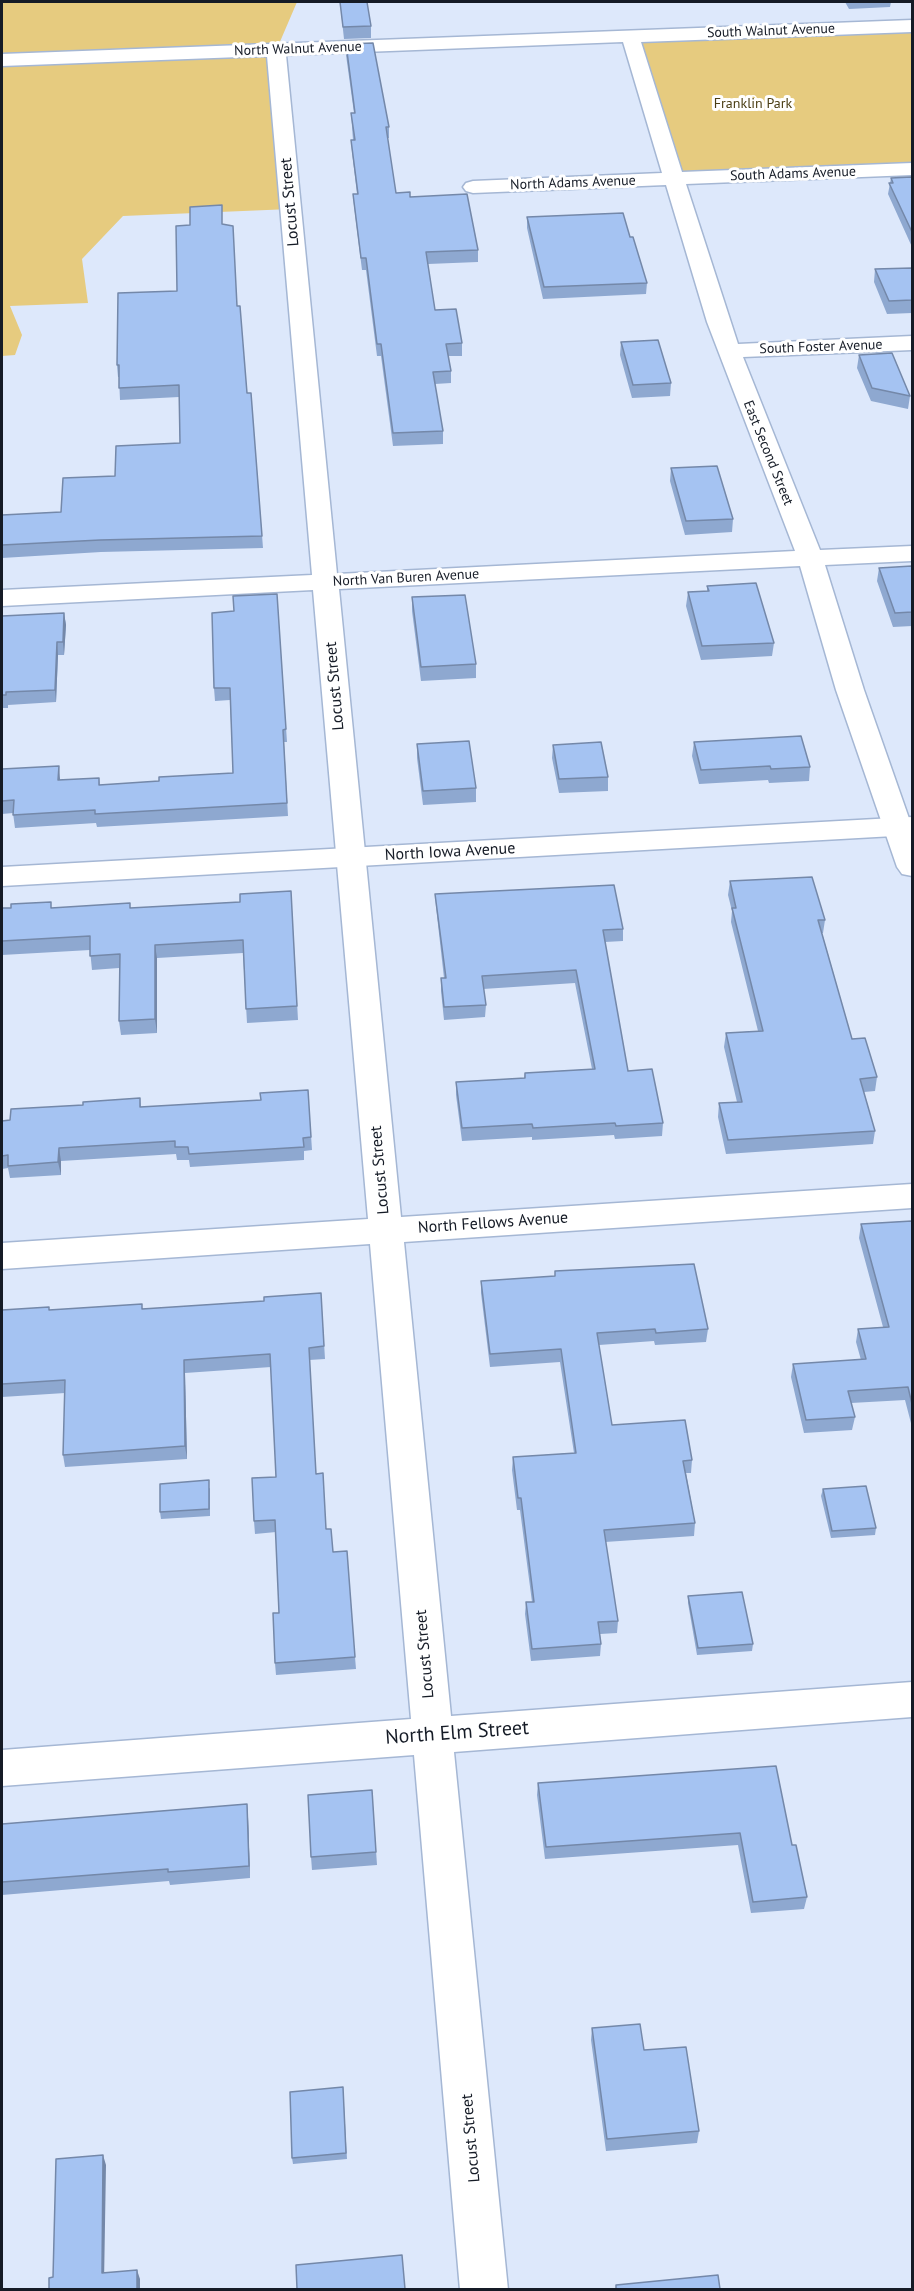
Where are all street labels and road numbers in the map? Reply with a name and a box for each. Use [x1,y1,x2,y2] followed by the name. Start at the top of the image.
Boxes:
[707,20,835,42] street label: South Walnut Avenue
[234,38,362,60] street label: North Walnut Avenue
[277,157,303,247] street label: Locust Street
[730,163,856,185] street label: South Adams Avenue
[510,172,636,194] street label: North Adams Avenue
[759,336,883,358] street label: South Foster Avenue
[739,398,797,508] street label: East Second Street
[332,566,480,590] street label: North Van Buren Avenue
[322,641,348,731] street label: Locust Street
[384,839,516,865] street label: North Iowa Avenue
[367,1125,393,1215] street label: Locust Street
[417,1208,569,1238] street label: North Fellows Avenue
[412,1609,438,1699] street label: Locust Street
[384,1716,530,1750] street label: North Elm Street
[458,2093,484,2183] street label: Locust Street

